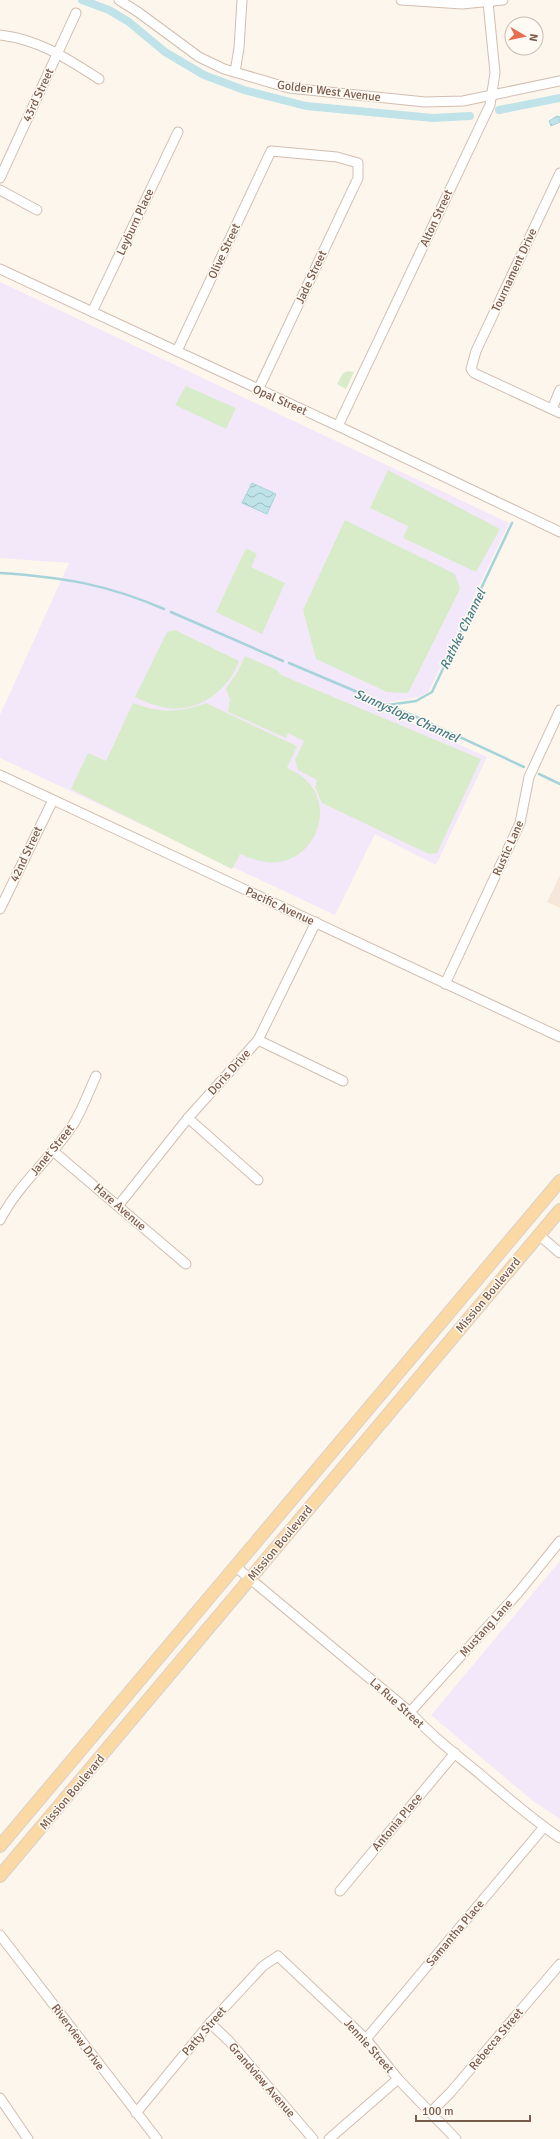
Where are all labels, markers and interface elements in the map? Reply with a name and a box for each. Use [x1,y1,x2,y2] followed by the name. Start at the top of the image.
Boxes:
[504,16,544,56] north arrow
[526,33,540,42] text: N
[19,66,57,124] street label: 43rd Street
[276,78,382,105] street label: Golden West Avenue
[113,186,157,258] street label: Leyburn Place
[417,187,456,249] street label: Alton Street
[205,221,244,281] street label: Olive Street
[489,226,540,314] street label: Tournament Drive
[293,248,330,306] street label: Jade Street
[250,382,309,419] street label: Opal Street
[437,586,490,672] water label: Rathke Channel
[352,686,462,747] water label: Sunnyslope Channel
[490,818,527,878] street label: Rustic Lane
[7,824,46,884] street label: 42nd Street
[243,884,317,929] street label: Pacific Avenue
[205,1046,254,1098] street label: Doris Drive
[27,1122,78,1179] street label: Janet Street
[90,1181,149,1234] street label: Hare Avenue
[453,1255,524,1336] street label: Mission Boulevard
[245,1503,316,1584] street label: Mission Boulevard
[457,1597,516,1660] street label: Mustang Lane
[366,1675,427,1732] street label: La Rue Street
[37,1752,108,1833] street label: Mission Boulevard
[369,1790,426,1854] street label: Antonia Place
[423,1897,488,1970] street label: Samantha Place
[48,2001,107,2073] street label: Riverview Drive
[179,2004,230,2059] street label: Patty Street
[466,2005,527,2073] street label: Rebecca Street
[340,2016,397,2076] street label: Jennie Street
[225,2040,298,2121] street label: Grandview Avenue
[416,2097,530,2123] scale bar
[422,2104,454,2119] text: 100 m

